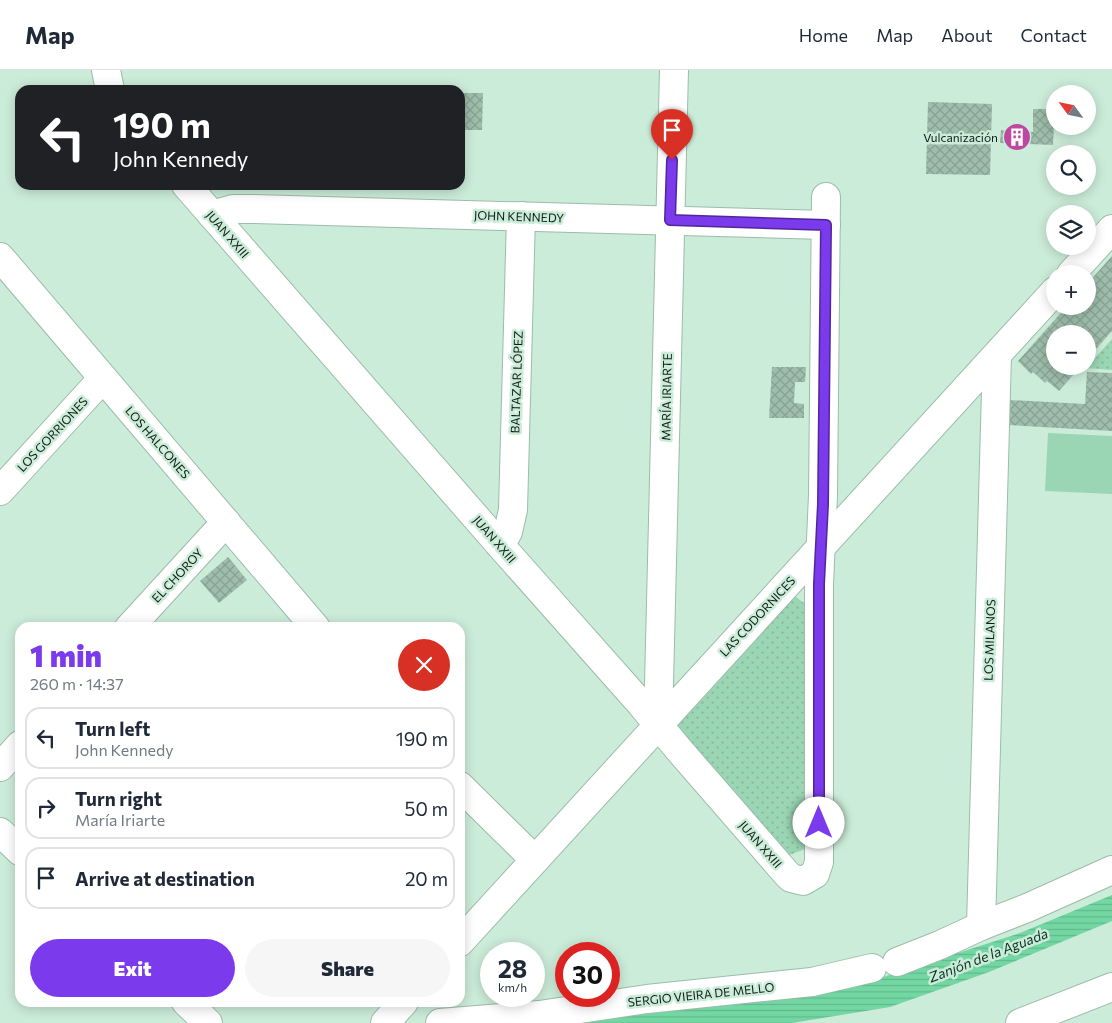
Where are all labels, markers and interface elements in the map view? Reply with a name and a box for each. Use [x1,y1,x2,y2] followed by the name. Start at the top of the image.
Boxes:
[25,20,75,49] text: Map
[799,24,848,46] text: Home
[876,24,913,46] text: Map
[941,24,993,46] text: About
[1021,24,1087,46] text: Contact
[1046,85,1096,135] north arrow
[1046,85,1096,375] map controls
[113,102,211,145] text: 190 m
[30,105,95,170] icon: left
[651,109,693,160] pin
[658,116,686,144] icon: arrive
[1002,122,1032,152] building icon: Vulcanización
[923,130,998,144] place label: Vulcanización
[113,145,248,172] text: John Kennedy
[1046,145,1096,195] button: search
[1046,205,1096,255] button: layers
[474,207,565,226] street label: JOHN KENNEDY
[203,208,252,261] street label: JUAN XXIII
[1046,265,1096,315] button: +
[1046,325,1096,375] button: −
[507,331,525,433] street label: BALTAZAR LÓPEZ
[658,353,674,441] street label: MARÍA IRIARTE
[14,394,90,474] street label: LOS GORRIONES
[123,403,193,481] street label: LOS HALCONES
[470,513,519,566] street label: JUAN XXIII
[149,545,206,605] street label: EL CHOROY
[716,573,798,659] street label: LAS CODORNICES
[981,599,997,681] street label: LOS MILANOS
[30,636,102,673] text: 1 min
[398,639,450,691] button: close
[30,674,124,693] text: 260 m · 14:37
[75,717,150,740] text: Turn left
[32,724,60,752] icon: left
[396,727,448,750] text: 190 m
[75,740,174,759] text: John Kennedy
[75,787,162,810] text: Turn right
[32,794,60,822] icon: right
[792,796,844,848] position arrow
[404,797,448,820] text: 50 m
[75,810,165,829] text: María Iriarte
[736,818,785,871] street label: JUAN XXIII
[32,864,60,892] icon: arrive
[75,867,255,890] text: Arrive at destination
[405,867,448,890] text: 20 m
[925,924,1050,986] water label: Zanjón de la Aguada
[30,939,235,997] button: Exit
[245,939,450,997] button: Share
[555,942,620,1007] speed limit sign: 30
[498,953,527,983] text: 28
[627,979,775,1009] street label: SERGIO VIEIRA DE MELLO
[498,980,527,994] text: km/h

